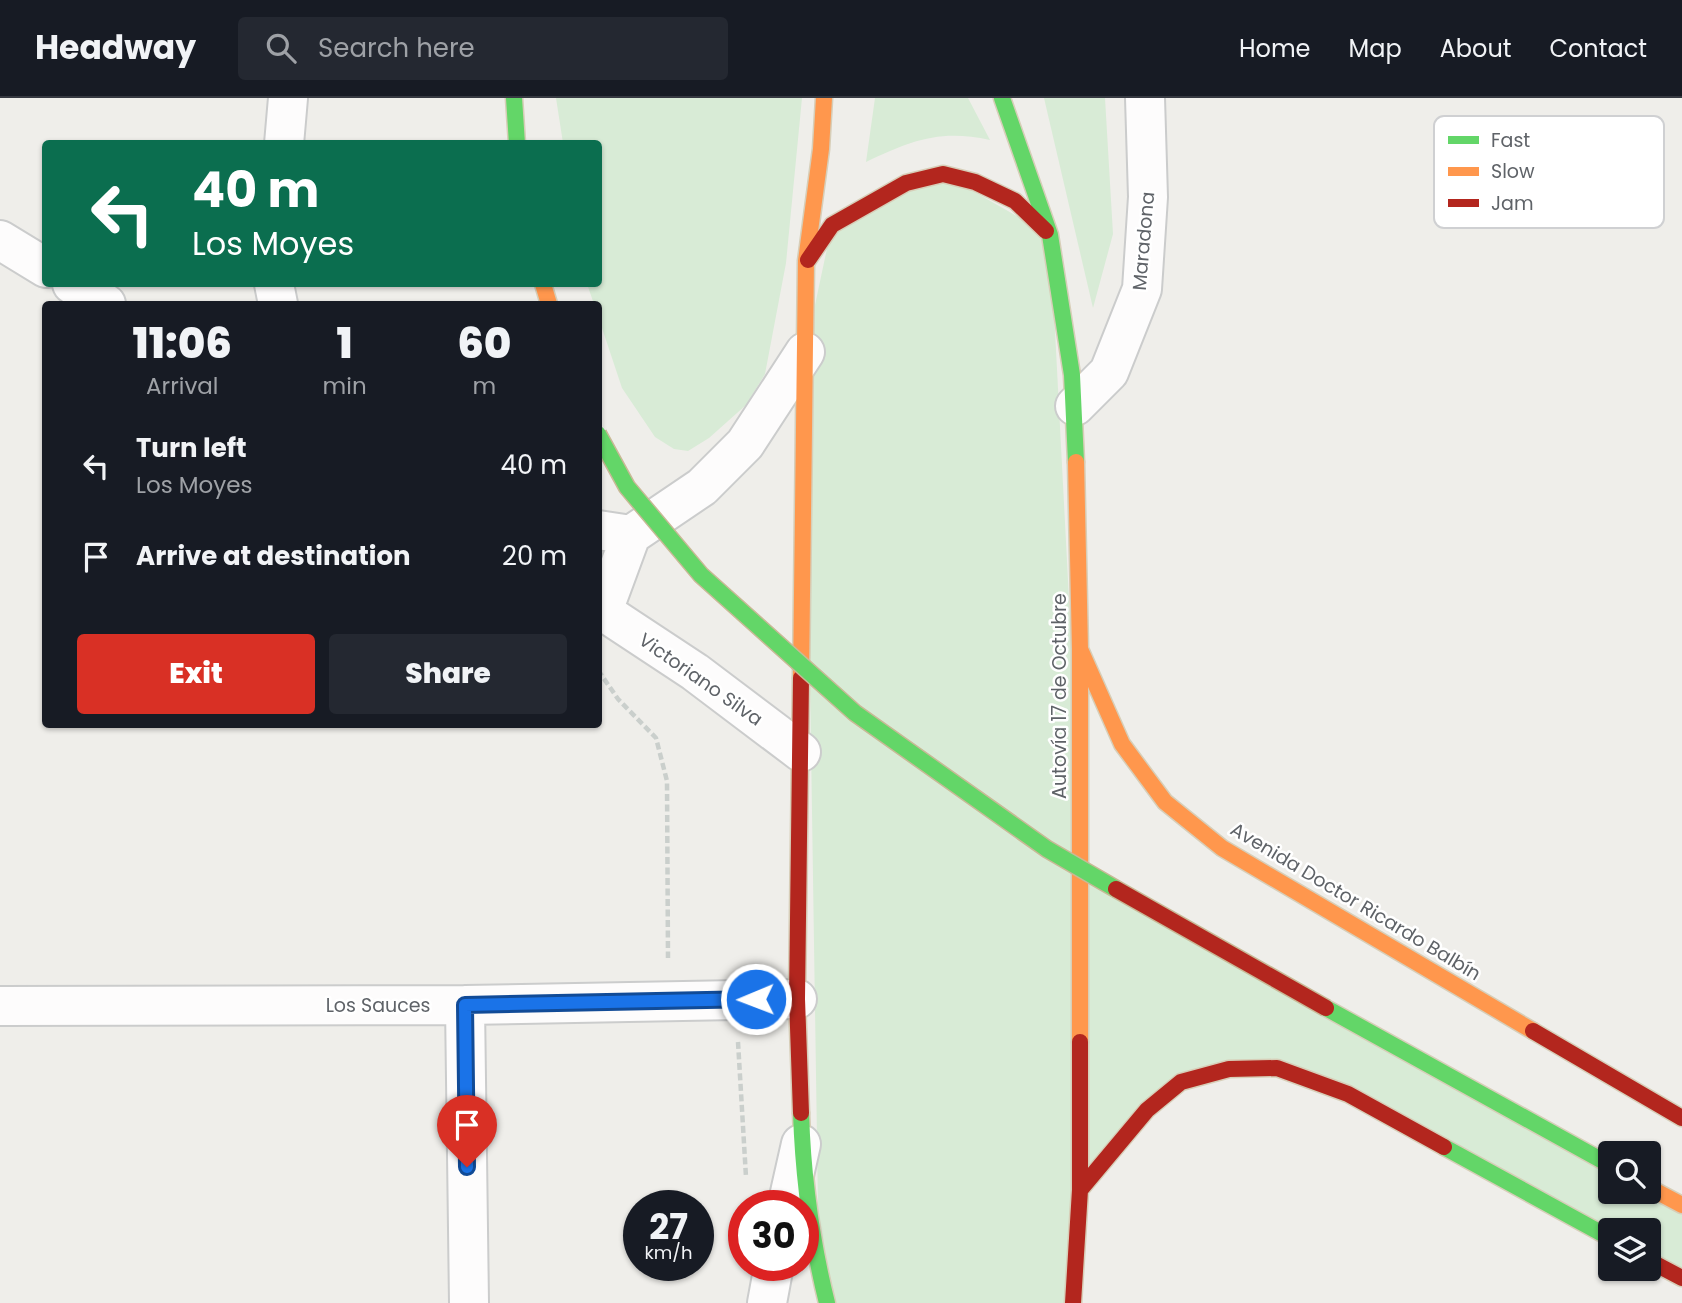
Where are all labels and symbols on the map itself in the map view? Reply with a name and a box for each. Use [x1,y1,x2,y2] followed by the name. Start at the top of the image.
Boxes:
[1434,116,1664,228] legend
[1491,127,1530,154] text: Fast
[1491,158,1535,185] text: Slow
[1126,190,1161,292] street label: Maradona
[1491,190,1533,217] text: Jam
[1046,593,1073,799] street label: Autovía 17 de Octubre
[633,626,768,732] street label: Victoriano Silva
[1225,816,1486,987] street label: Avenida Doctor Ricardo Balbín
[719,962,793,1036] position arrow
[326,992,430,1019] street label: Los Sauces
[437,1095,497,1167] pin
[728,1190,819,1281] speed limit sign: 30

